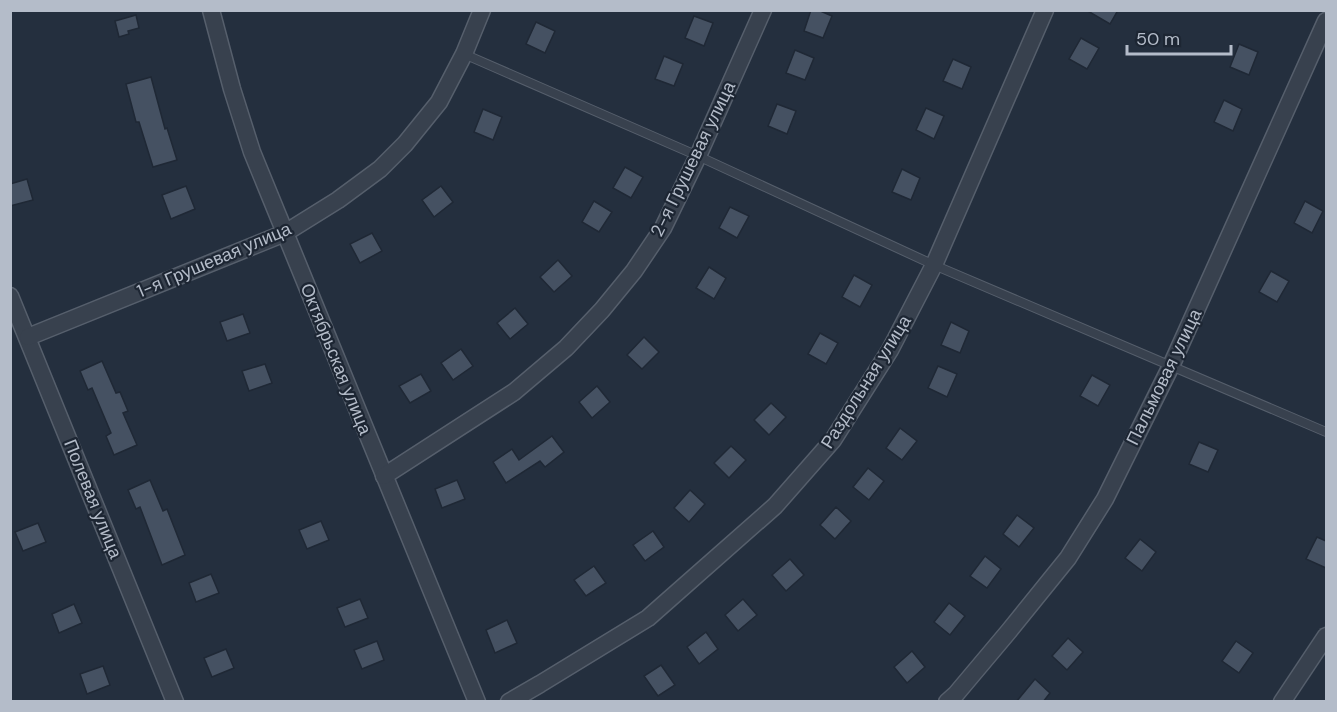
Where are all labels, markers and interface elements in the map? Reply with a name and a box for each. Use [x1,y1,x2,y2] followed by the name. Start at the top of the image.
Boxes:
[1127,18,1230,56] scale bar
[1136,27,1180,51] text: 50 m
[645,76,741,241] street label: 2-я Грушевая улица
[133,216,296,303] street label: 1-я Грушевая улица
[295,280,378,439] street label: Октябрьская улица
[1121,304,1208,449] street label: Пальмовая улица
[815,310,917,453] street label: Раздольная улица
[58,436,128,563] street label: Полевая улица

